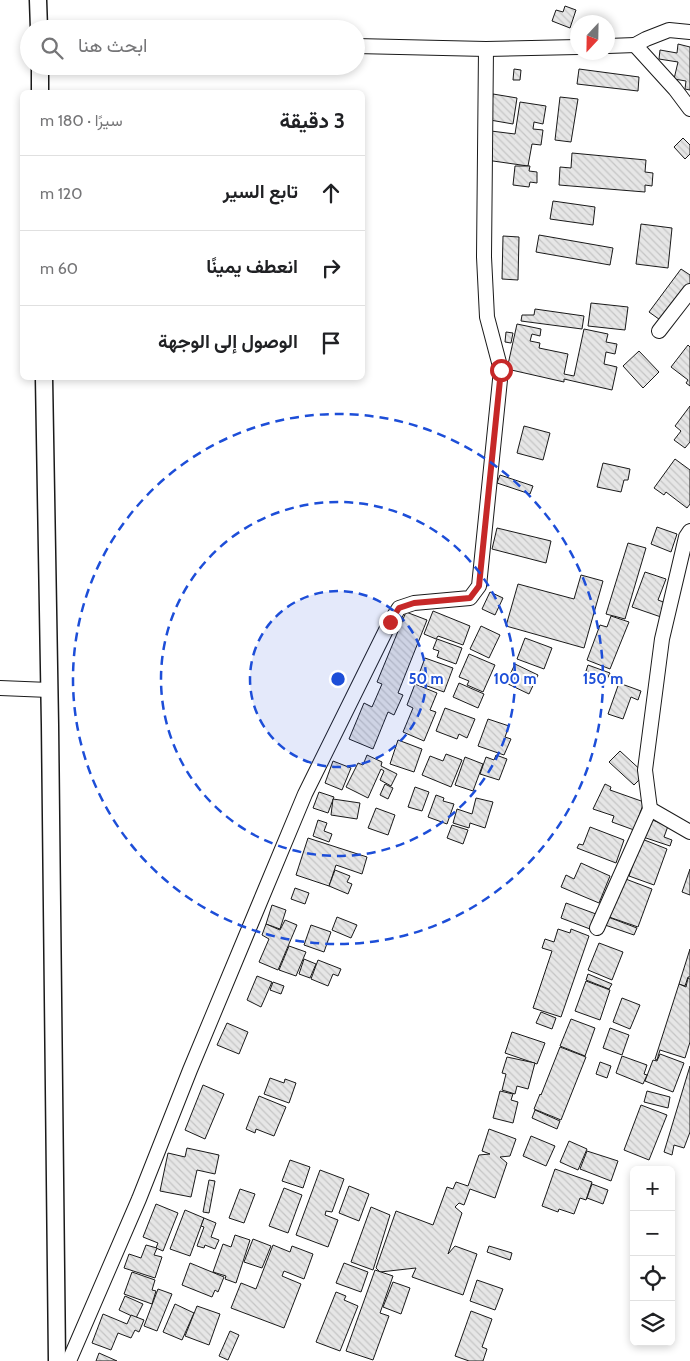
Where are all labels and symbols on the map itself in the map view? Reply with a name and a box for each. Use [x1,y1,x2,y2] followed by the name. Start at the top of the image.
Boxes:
[570,15,615,60] north arrow
[490,359,513,382] route start
[379,611,402,634] route end
[329,670,347,688] centre of rings
[408,670,444,688] text: 50 m
[493,670,537,688] text: 100 m
[583,670,623,688] text: 150 m

